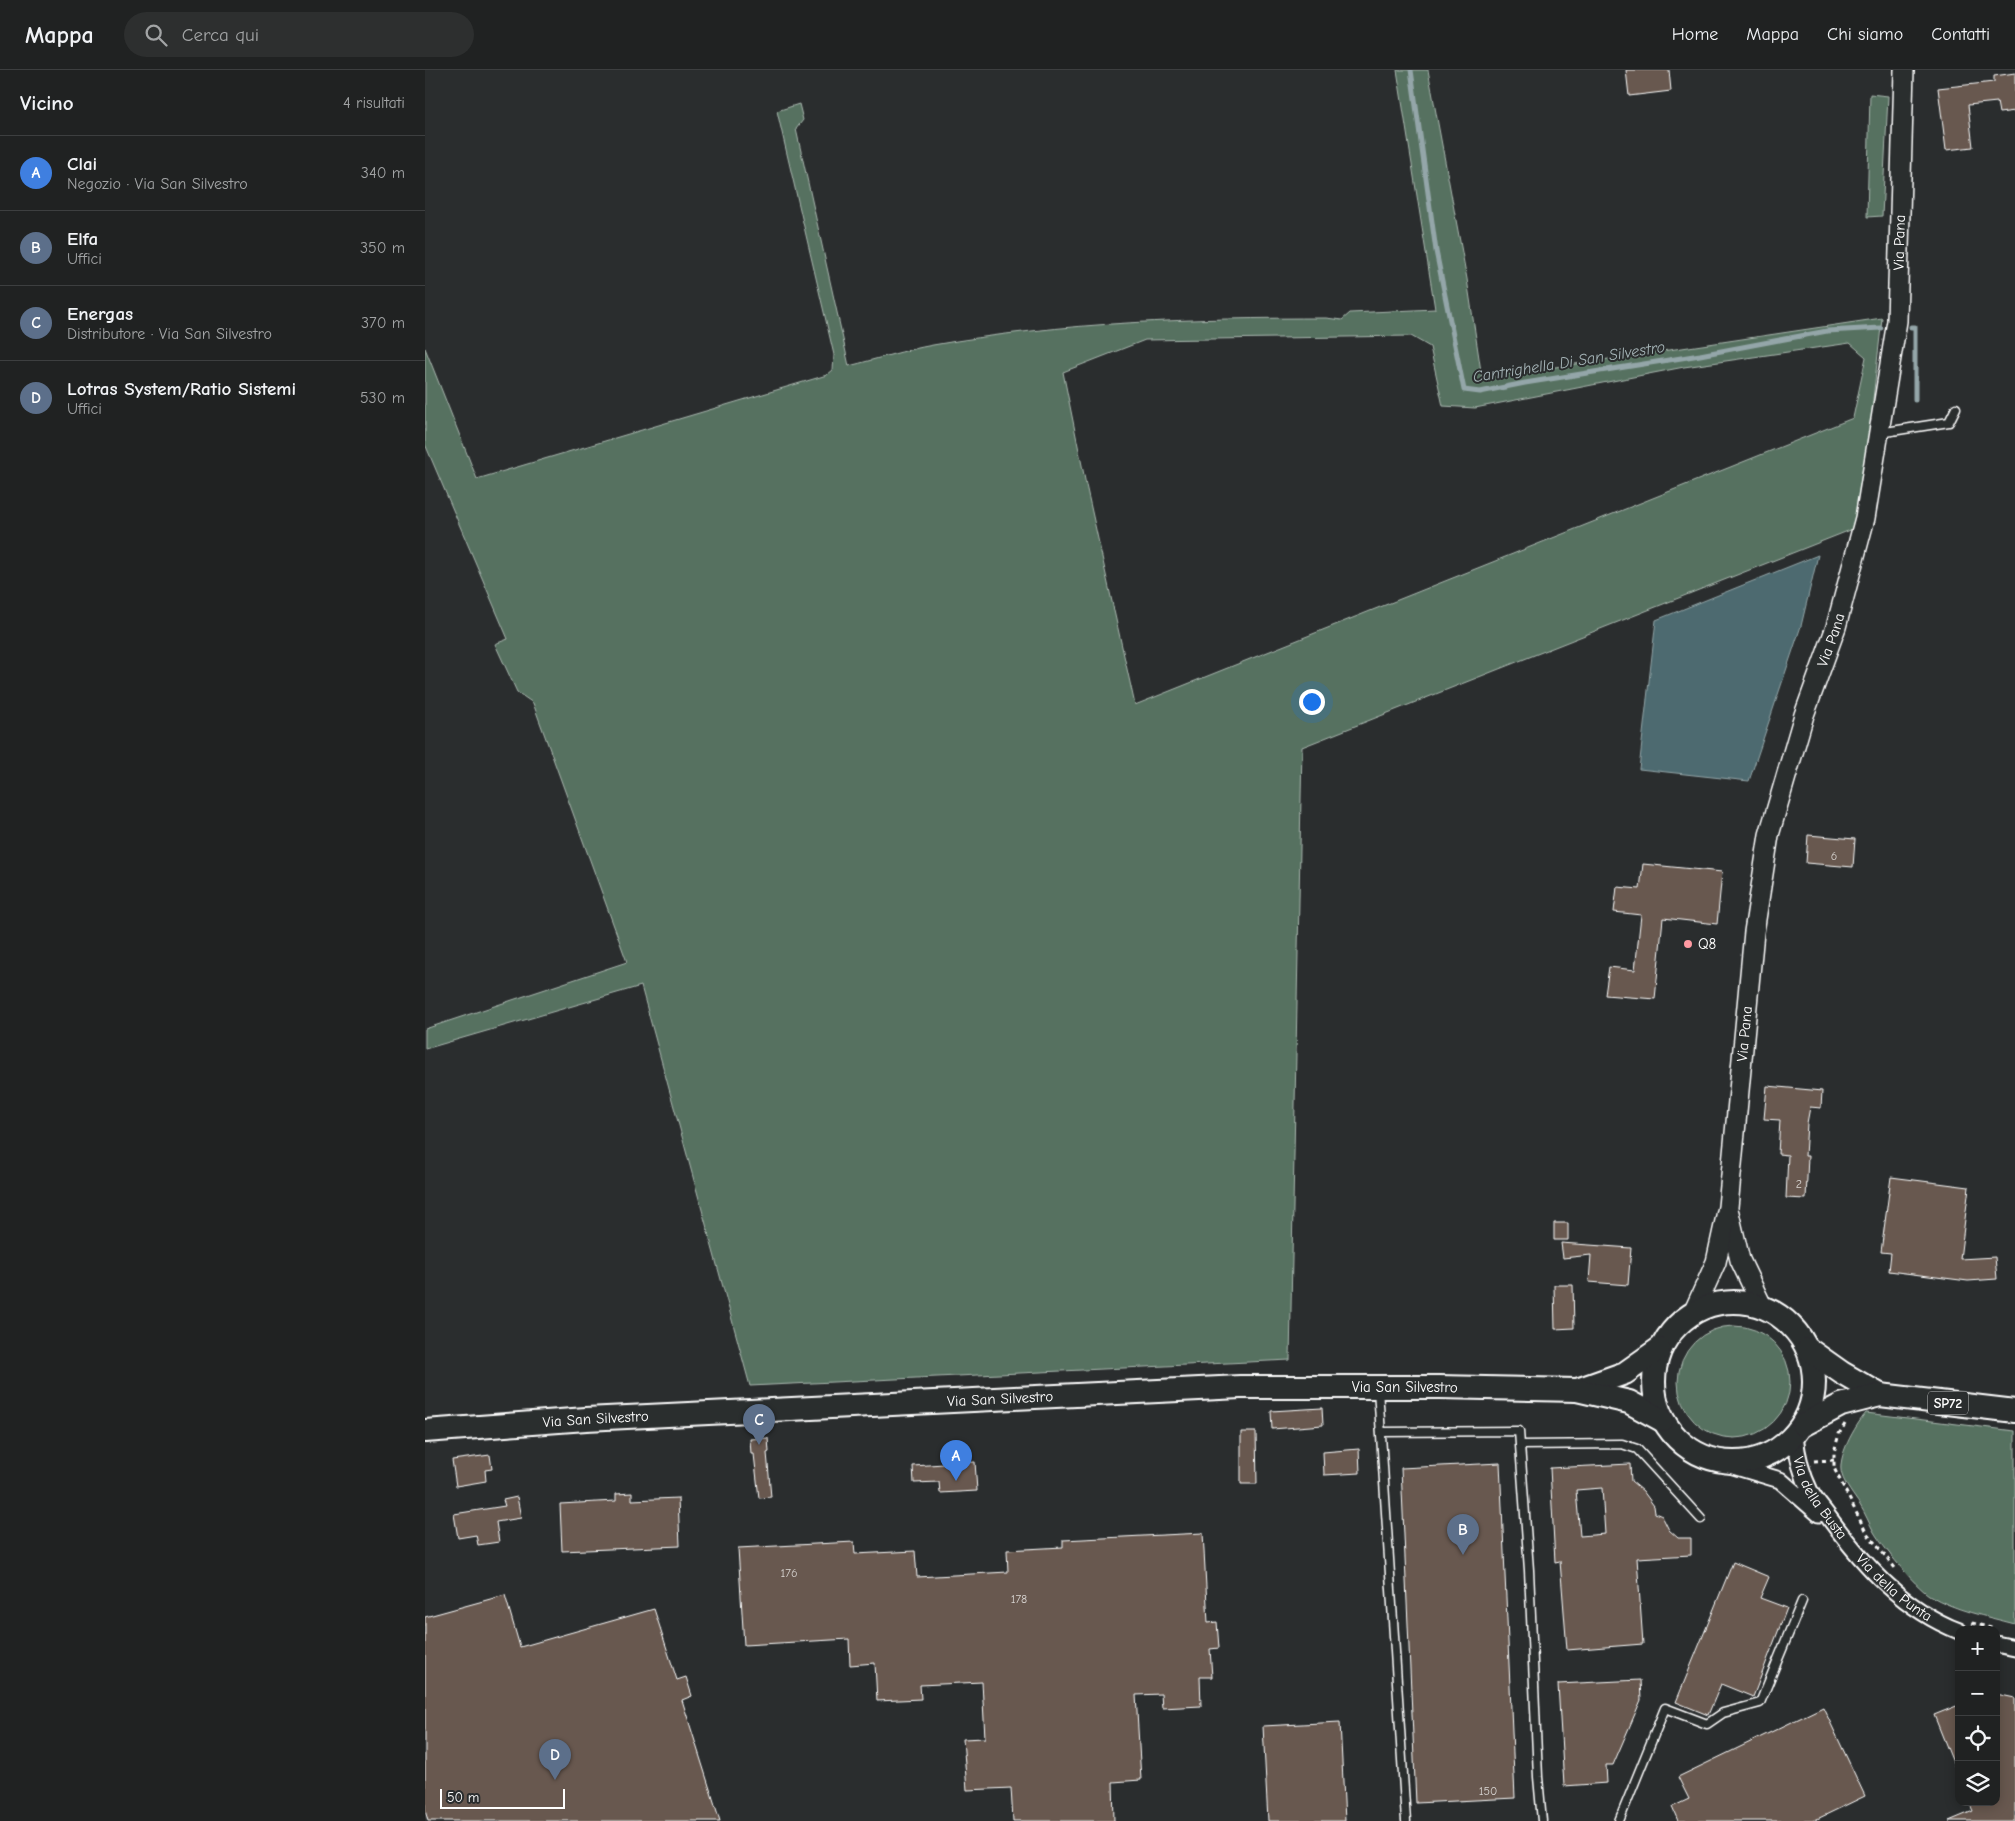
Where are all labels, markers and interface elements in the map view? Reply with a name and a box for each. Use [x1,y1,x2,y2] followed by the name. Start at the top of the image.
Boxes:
[124,12,474,57] search box
[25,21,94,49] text: Mappa
[142,21,170,49] icon: search
[182,24,259,46] text: Cerca qui
[1672,24,1718,45] text: Home
[1746,24,1799,45] text: Mappa
[1827,24,1903,45] text: Chi siamo
[1931,24,1990,45] text: Contatti
[20,91,74,115] text: Vicino
[343,94,405,112] text: 4 risultati
[67,153,97,175] text: Clai
[32,164,40,182] text: A
[361,164,405,182] text: 340 m
[67,175,248,193] text: Negozio · Via San Silvestro
[1889,214,1909,271] street label: Via Pana
[67,228,98,250] text: Elfa
[31,239,41,257] text: B
[360,239,405,257] text: 350 m
[67,250,102,268] text: Uffici
[67,303,133,325] text: Energas
[31,314,41,332] text: C
[361,314,405,332] text: 370 m
[67,325,272,343] text: Distributore · Via San Silvestro
[1472,338,1666,386] water label: Cantrighella Di San Silvestro
[67,378,296,400] text: Lotras System/Ratio Sistemi
[31,389,41,407] text: D
[360,389,405,407] text: 530 m
[67,400,102,418] text: Uffici
[1813,611,1848,669] street label: Via Pana
[1299,689,1325,715] your location
[1831,849,1837,863] house number: 6
[1698,935,1716,953] place label: Q8
[1682,938,1694,950] marker: Q8
[1733,1005,1756,1062] street label: Via Pana
[1796,1177,1802,1191] house number: 2
[1352,1378,1458,1396] street label: Via San Silvestro
[947,1387,1054,1410] street label: Via San Silvestro
[1928,1392,1968,1415] road number: SP72
[743,1404,775,1445] pin: C
[542,1407,649,1431] street label: Via San Silvestro
[940,1440,972,1481] pin: A
[1789,1455,1851,1543] street label: Via della Busta
[1447,1514,1479,1555] pin: B
[1852,1550,1935,1625] street label: Via della Punta
[781,1566,797,1580] house number: 176
[1011,1592,1027,1606] house number: 178
[1955,1626,2000,1806] map controls
[1955,1626,2000,1671] button: +
[1955,1671,2000,1716] button: −
[1955,1716,2000,1761] button: locate
[539,1739,571,1780] pin: D
[1955,1761,2000,1806] button: layers
[1479,1784,1497,1798] house number: 150
[440,1786,565,1809] scale bar
[447,1789,479,1806] text: 50 m

